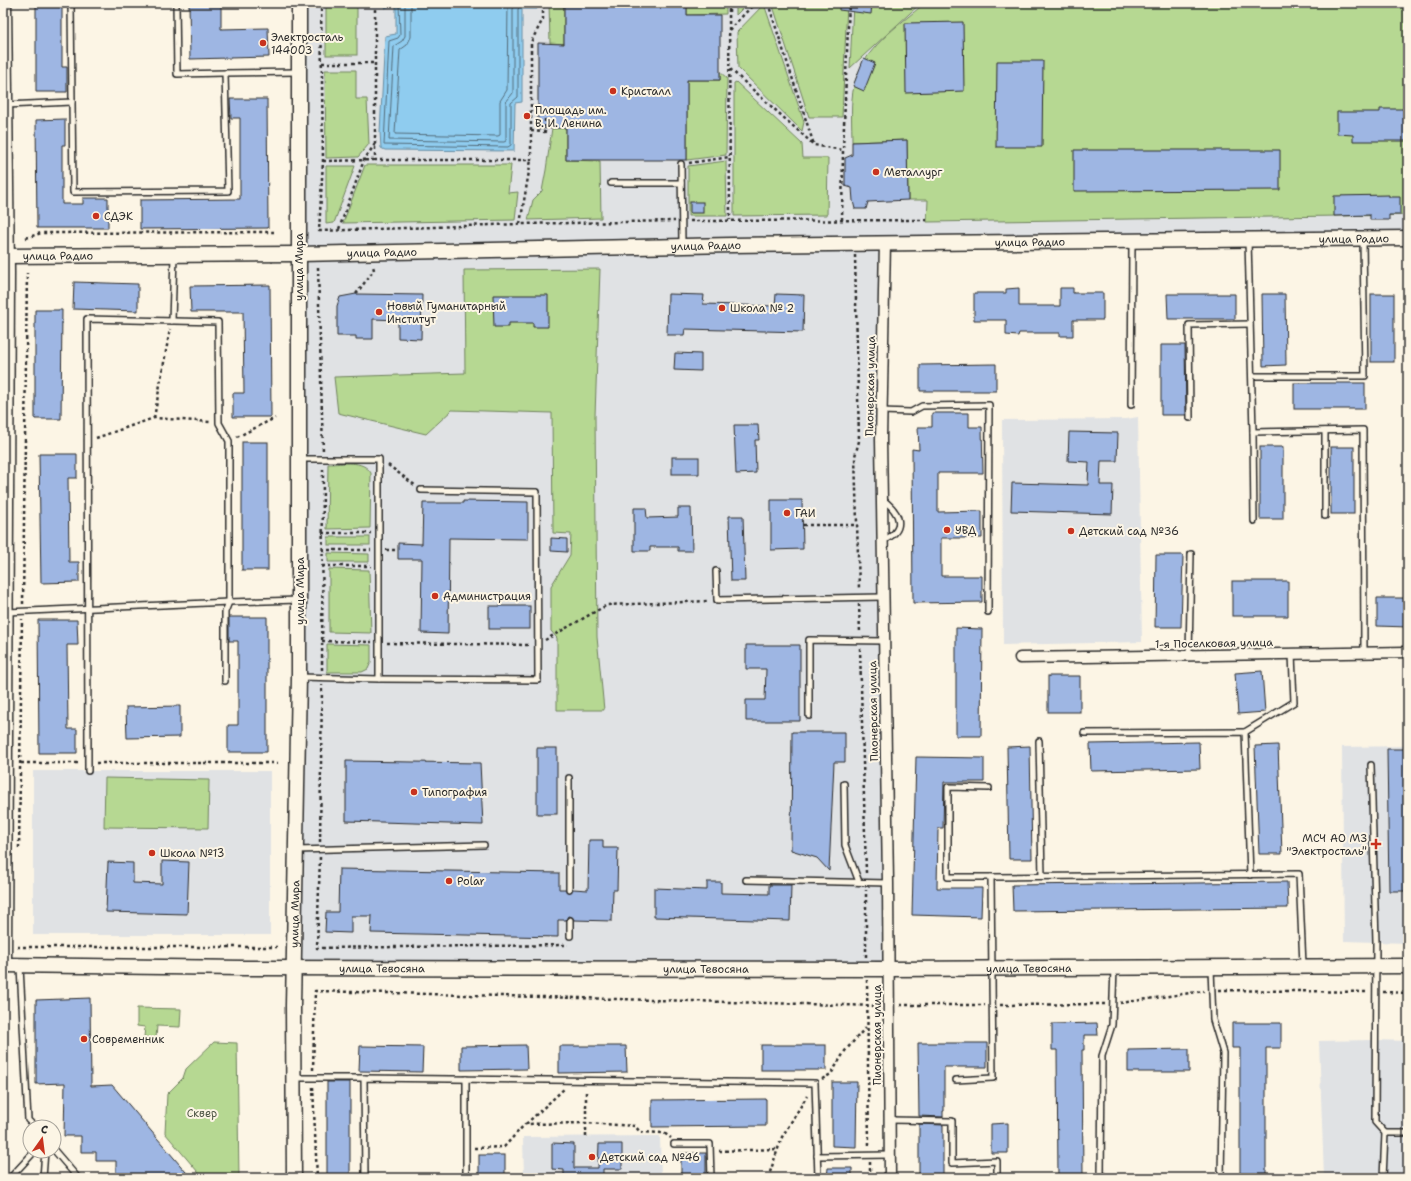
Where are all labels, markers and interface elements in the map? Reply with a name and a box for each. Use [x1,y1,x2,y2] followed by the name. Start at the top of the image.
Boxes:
[271,30,344,58] place label: Электросталь 144003
[258,38,268,48] marker: Электросталь 144003
[621,84,671,99] place label: Кристалл
[608,86,618,96] marker: Кристалл
[535,103,607,131] place label: Площадь им. В. И. Ленина
[522,111,532,121] marker: Площадь им. В. И. Ленина
[884,165,942,180] place label: Металлург
[871,167,881,177] marker: Металлург
[104,209,133,224] place label: СДЭК
[91,211,101,221] marker: СДЭК
[1319,231,1389,247] street label: улица Радио
[292,233,307,301] street label: улица Мира
[995,235,1066,250] street label: улица Радио
[671,238,742,254] street label: улица Радио
[347,245,418,261] street label: улица Радио
[23,248,94,264] street label: улица Радио
[387,299,506,327] place label: Новый Гуманитарный Институт
[730,301,794,316] place label: Школа № 2
[717,303,727,313] marker: Школа № 2
[374,307,384,317] marker: Новый Гуманитарный Институт
[862,335,879,436] street label: Пионерская улица
[795,506,816,521] place label: ГАИ
[782,508,792,518] marker: ГАИ
[955,523,977,538] place label: УВД
[1079,524,1179,539] place label: Детский сад №36
[942,525,952,535] marker: УВД
[1066,526,1076,536] marker: Детский сад №36
[293,557,308,625] street label: улица Мира
[443,589,531,604] place label: Администрация
[430,591,440,601] marker: Администрация
[1155,635,1273,652] street label: 1-я Поселковая улица
[865,660,882,761] street label: Пионерская улица
[422,785,487,800] place label: Типография
[409,787,419,797] marker: Типография
[1286,831,1367,859] place label: МСЧ АО МЗ "Электросталь"
[1370,838,1382,850] marker: МСЧ АО МЗ "Электросталь"
[160,846,224,861] place label: Школа №13
[147,848,157,858] marker: Школа №13
[457,874,485,889] place label: Polar
[444,876,454,886] marker: Polar
[287,880,303,948] street label: улица Мира
[339,961,425,976] street label: улица Тевосяна
[986,961,1072,976] street label: улица Тевосяна
[663,962,749,977] street label: улица Тевосяна
[870,985,885,1085] street label: Пионерская улица
[92,1032,164,1047] place label: Современник
[79,1034,89,1044] marker: Современник
[187,1106,217,1121] park label: Сквер
[22,1119,62,1159] north arrow
[39,1122,50,1138] text: С
[600,1150,700,1165] place label: Детский сад №46
[587,1152,597,1162] marker: Детский сад №46

